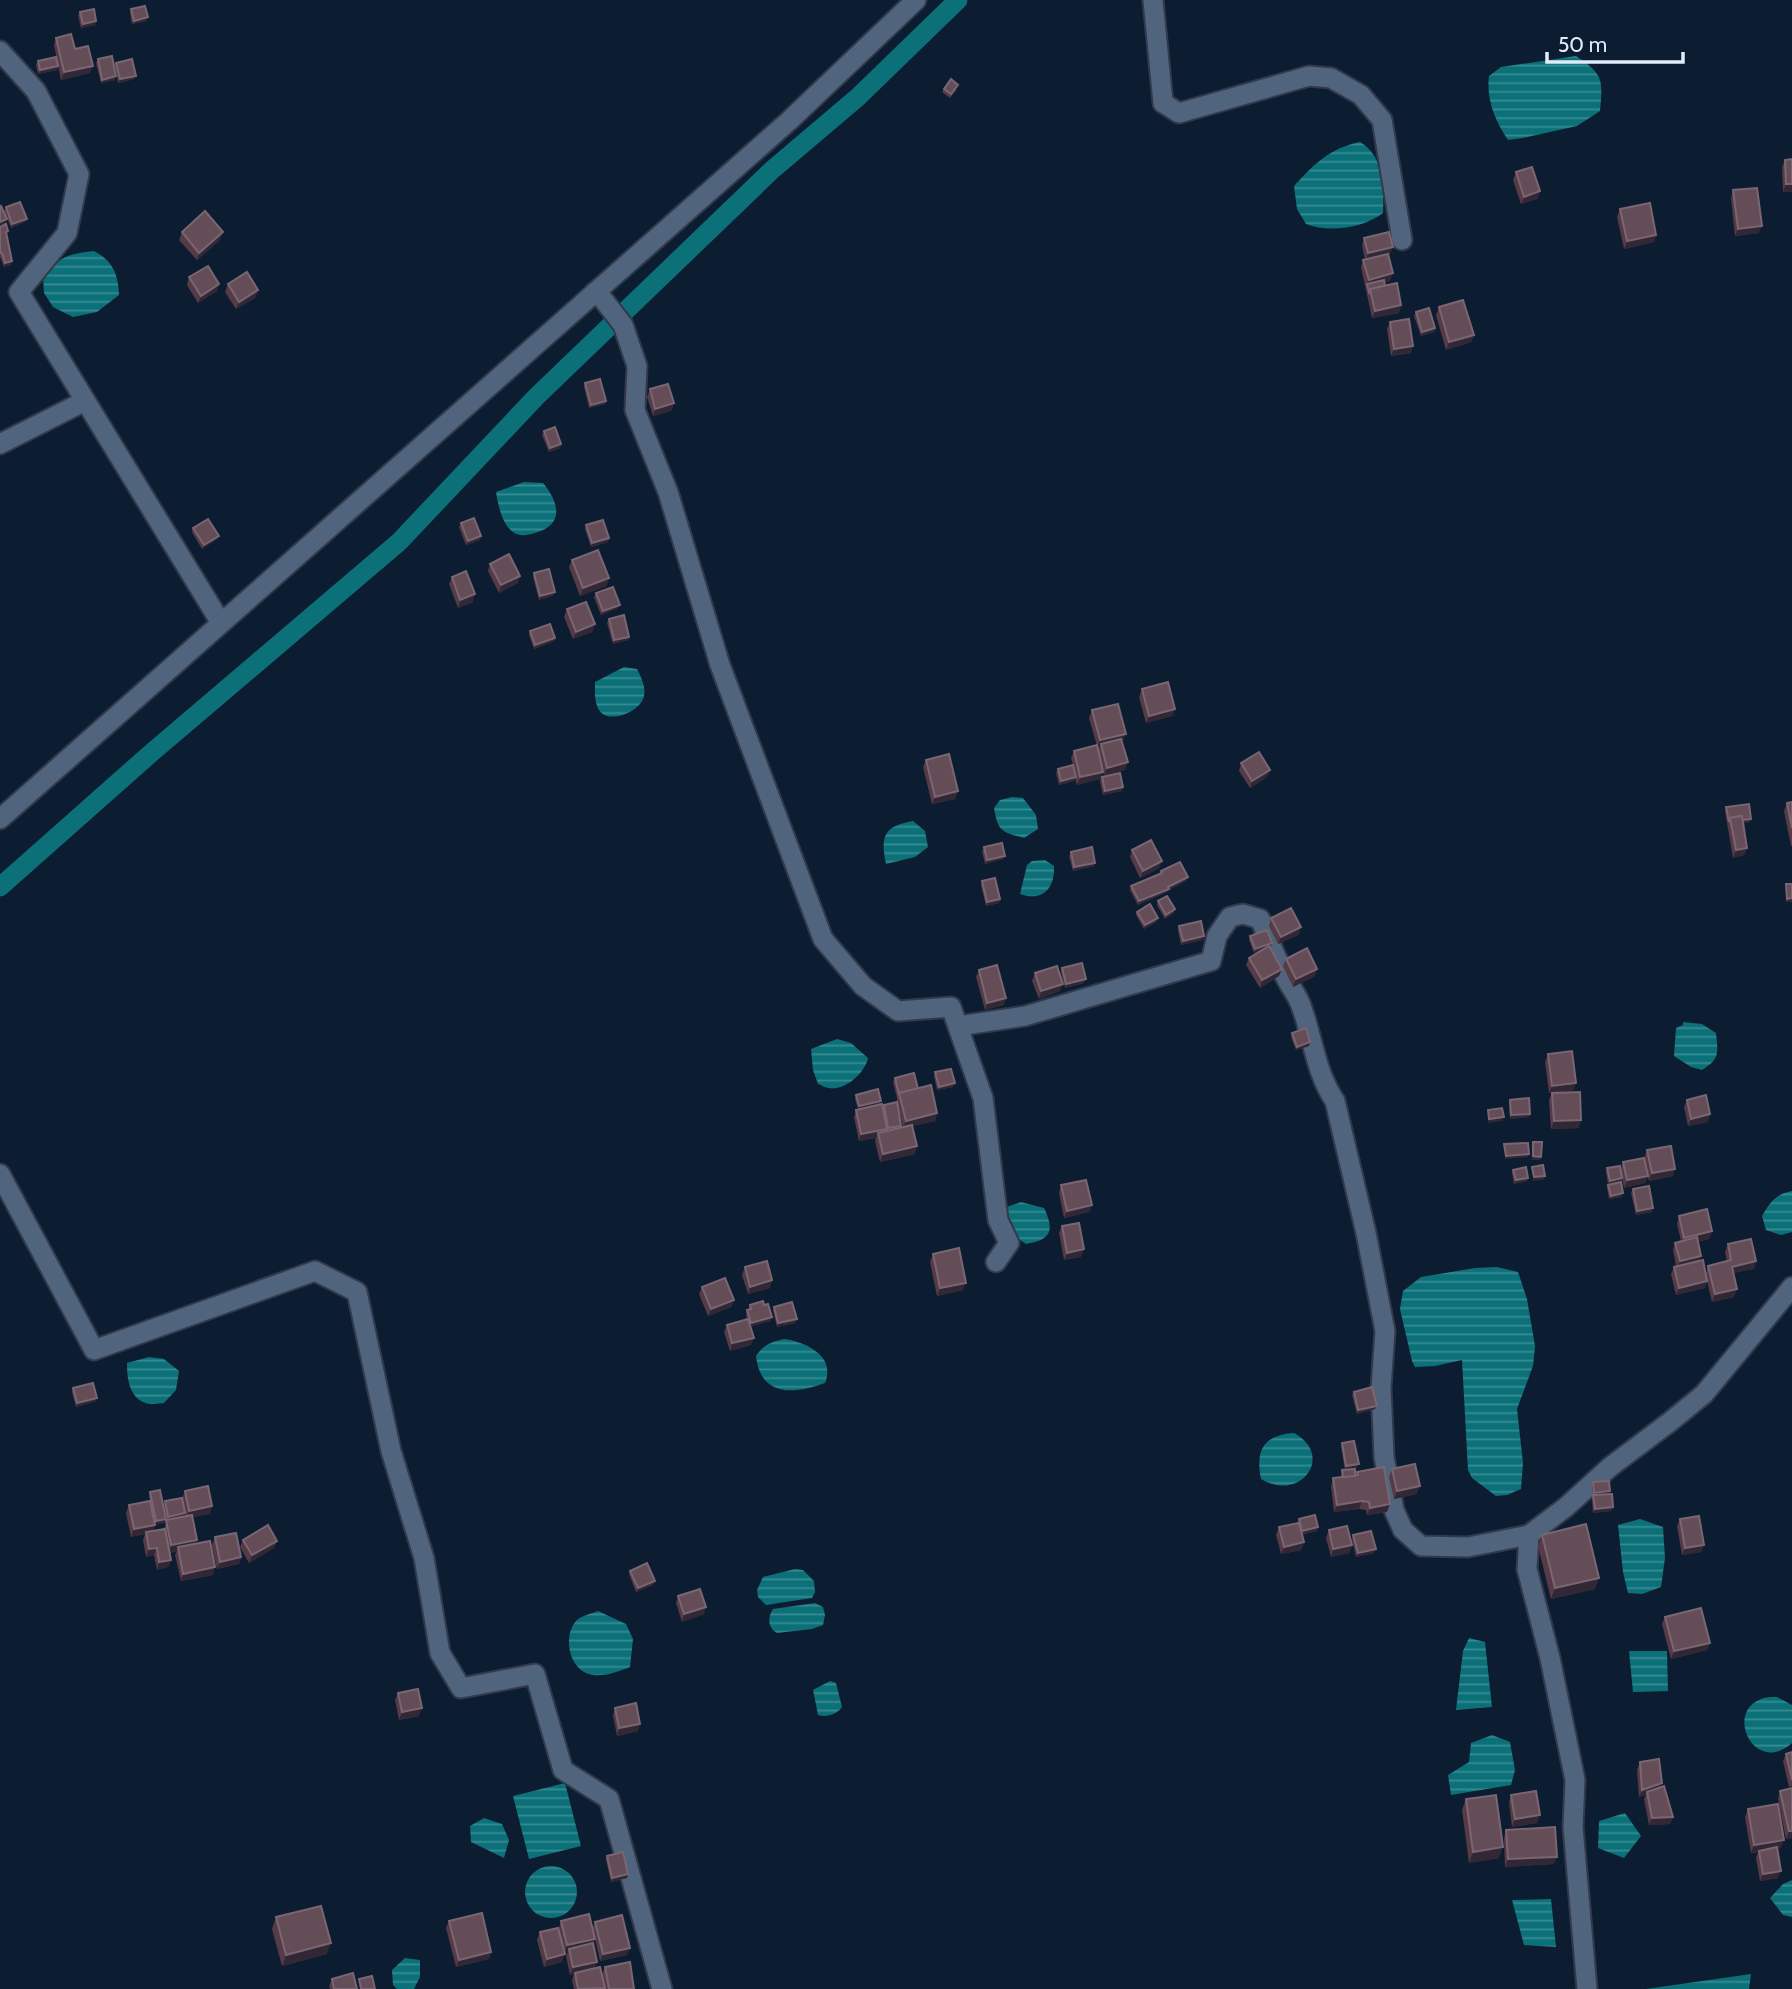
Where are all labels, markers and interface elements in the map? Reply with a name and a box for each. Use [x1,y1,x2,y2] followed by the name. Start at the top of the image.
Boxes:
[1547,21,1684,65] scale bar
[1558,32,1607,57] text: 50 m

